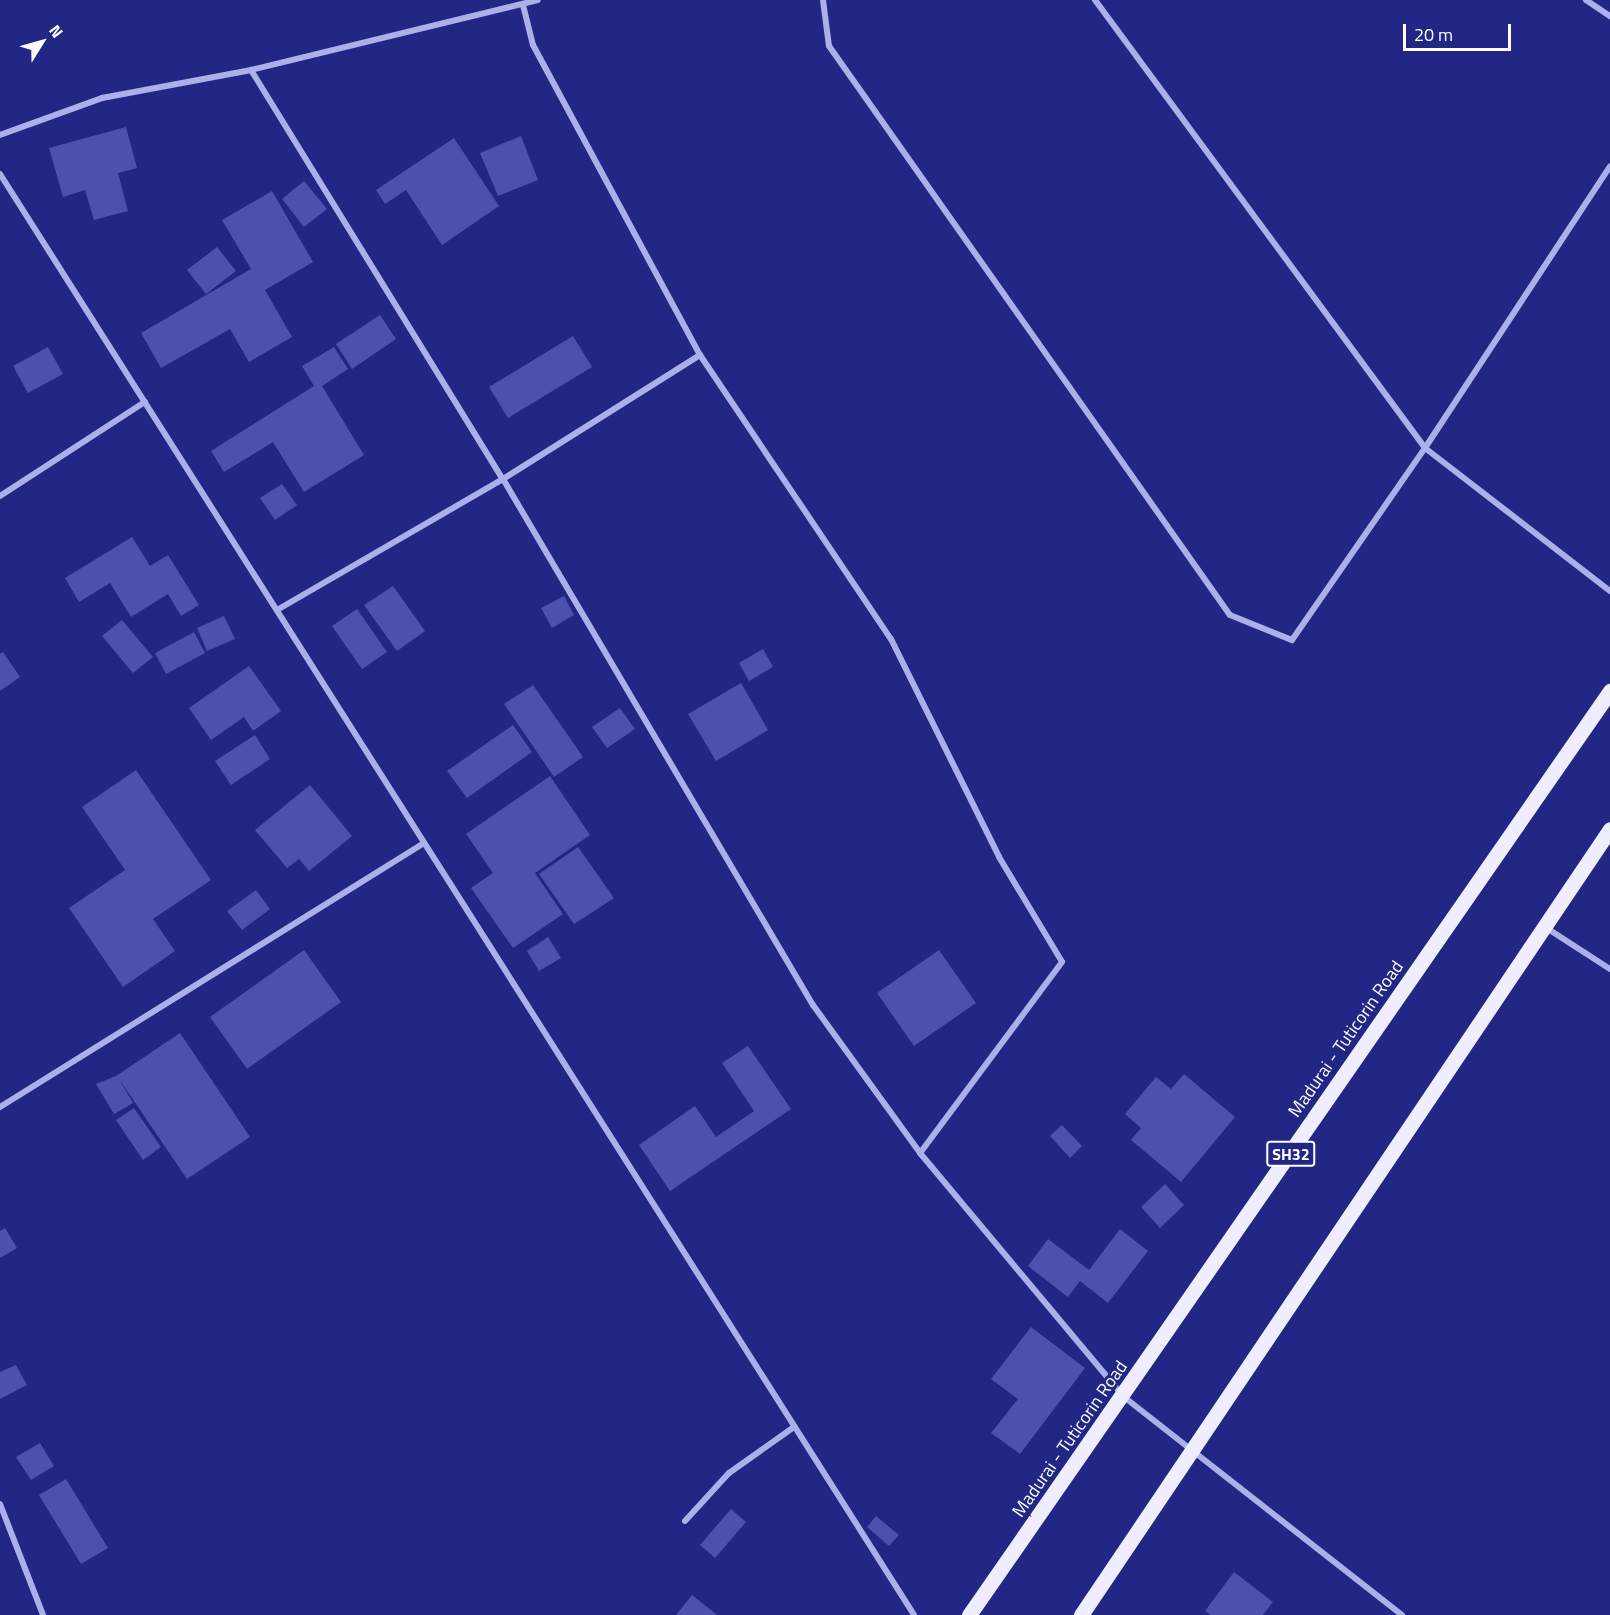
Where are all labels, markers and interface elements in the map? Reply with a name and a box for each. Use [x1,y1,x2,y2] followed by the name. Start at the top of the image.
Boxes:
[12,12,72,72] north arrow
[1406,12,1514,50] scale bar
[43,20,69,43] text: N
[1414,21,1453,48] text: 20 m
[1284,957,1408,1121] street label: Madurai - Tuticorin Road
[1266,1141,1316,1167] road number: SH32
[1008,1357,1132,1521] street label: Madurai - Tuticorin Road

